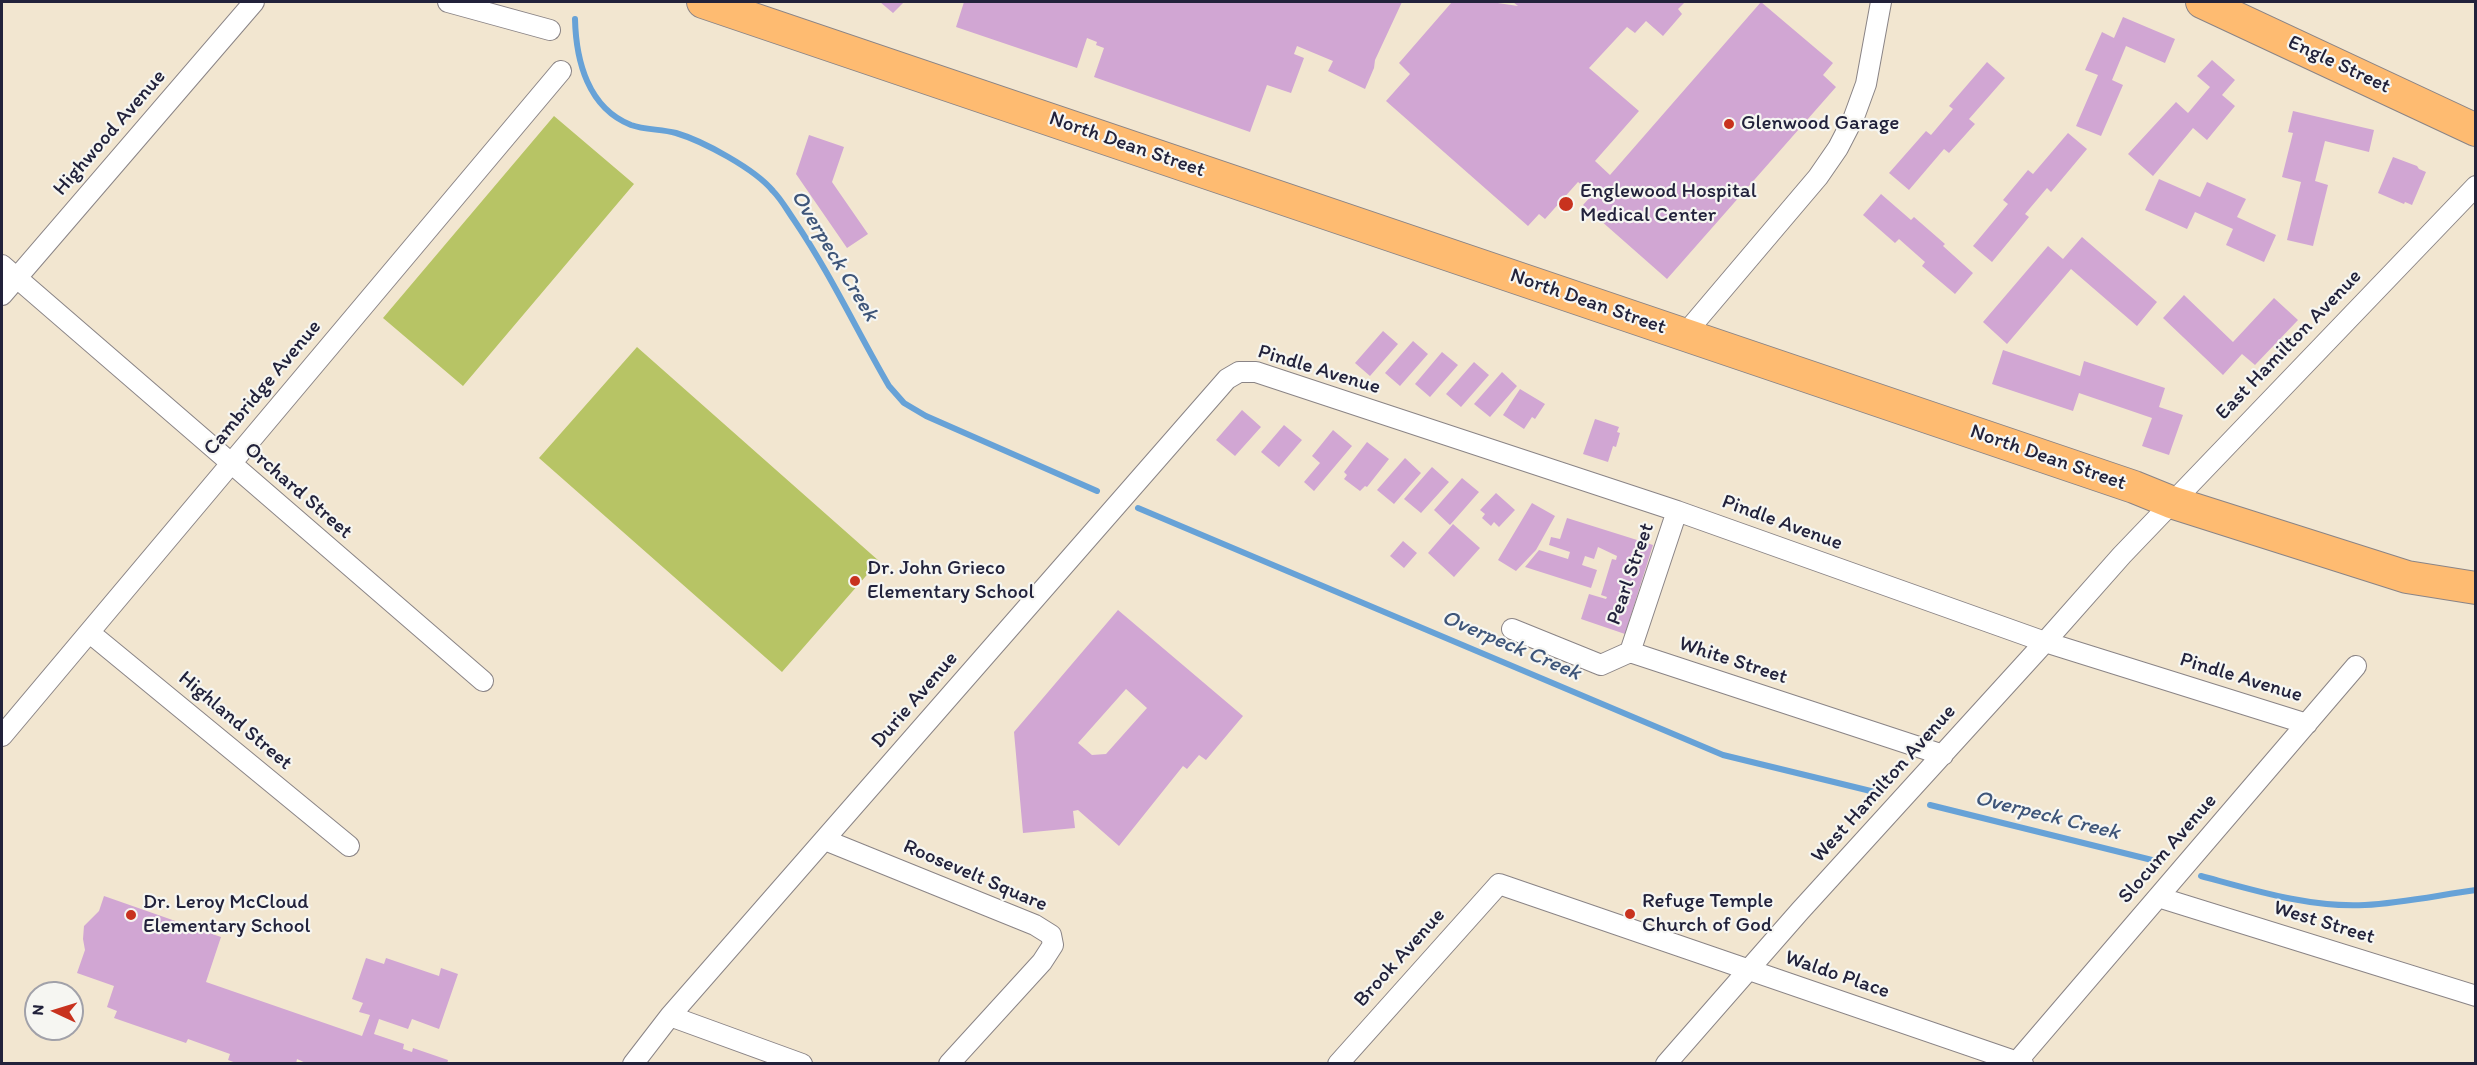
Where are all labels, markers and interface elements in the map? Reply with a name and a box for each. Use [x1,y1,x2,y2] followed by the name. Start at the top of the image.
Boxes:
[2284,30,2394,100] street label: Engle Street
[48,65,172,201] street label: Highwood Avenue
[1046,106,1208,184] street label: North Dean Street
[1741,111,1899,137] place label: Glenwood Garage
[1722,117,1736,131] marker: Glenwood Garage
[1580,179,1757,229] place label: Englewood Hospital Medical Center
[784,186,884,326] water label: Overpeck Creek
[1557,195,1575,213] marker: Englewood Hospital Medical Center
[1507,263,1669,341] street label: North Dean Street
[2211,264,2367,426] street label: East Hamilton Avenue
[199,315,327,461] street label: Cambridge Avenue
[1255,339,1383,401] street label: Pindle Avenue
[1967,419,2129,497] street label: North Dean Street
[239,437,357,545] street label: Orchard Street
[1718,489,1846,557] street label: Pindle Avenue
[1602,520,1660,628] street label: Pearl Street
[867,556,1034,606] place label: Dr. John Grieco Elementary School
[848,574,862,588] marker: Dr. John Grieco Elementary School
[1438,605,1584,687] water label: Overpeck Creek
[1676,632,1790,690] street label: White Street
[866,647,964,753] street label: Durie Avenue
[2177,647,2305,709] street label: Pindle Avenue
[173,666,297,776] street label: Highland Street
[1806,700,1962,868] street label: West Hamilton Avenue
[1972,785,2122,847] water label: Overpeck Creek
[2113,789,2223,909] street label: Slocum Avenue
[899,834,1051,918] street label: Roosevelt Square
[1642,889,1773,939] place label: Refuge Temple Church of God
[143,890,310,940] place label: Dr. Leroy McCloud Elementary School
[2270,896,2378,950] street label: West Street
[1349,903,1451,1013] street label: Brook Avenue
[1623,907,1637,921] marker: Refuge Temple Church of God
[124,908,138,922] marker: Dr. Leroy McCloud Elementary School
[1781,945,1893,1005] street label: Waldo Place
[24,981,84,1041] north arrow
[28,1004,47,1016] text: N

